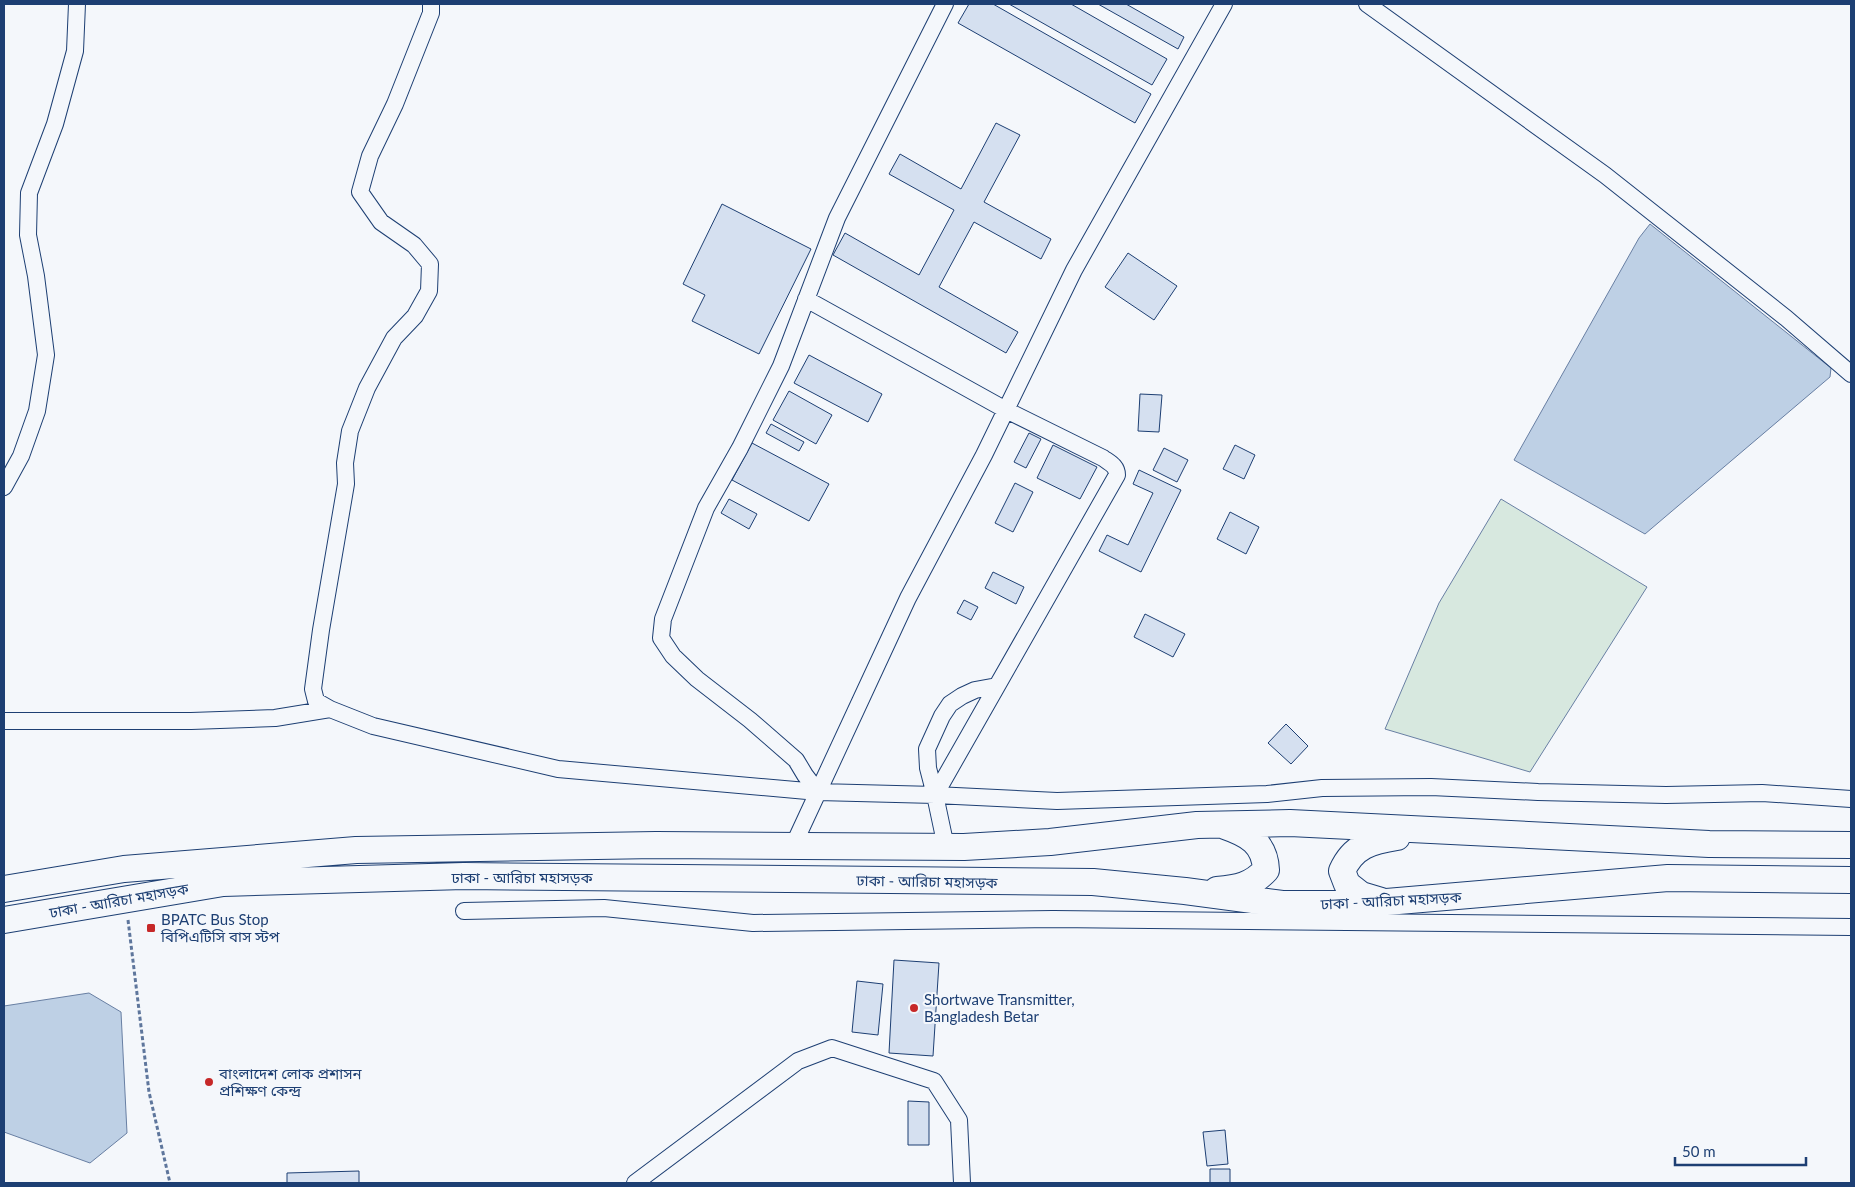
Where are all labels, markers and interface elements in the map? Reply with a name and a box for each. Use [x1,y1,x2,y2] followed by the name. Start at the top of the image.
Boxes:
[450,868,593,886] street label: ঢাকা - আরিচা মহাসড়ক
[855,871,999,891] street label: ঢাকা - আরিচা মহাসড়ক
[47,879,191,921] street label: ঢাকা - আরিচা মহাসড়ক
[1319,887,1463,913] street label: ঢাকা - আরিচা মহাসড়ক
[160,910,280,945] place label: BPATC Bus Stop বিপিএটিসি বাস স্টপ
[145,922,157,934] marker: BPATC Bus Stop বিপিএটিসি বাস স্টপ
[924,990,1075,1025] place label: Shortwave Transmitter, Bangladesh Betar
[908,1002,920,1014] marker: Shortwave Transmitter, Bangladesh Betar
[218,1064,363,1099] place label: বাংলাদেশ লোক প্রশাসন প্রশিক্ষণ কেন্দ্র
[203,1076,215,1088] marker: বাংলাদেশ লোক প্রশাসন প্রশিক্ষণ কেন্দ্র
[1675,1134,1806,1166] scale bar
[1682,1142,1716,1160] text: 50 m

